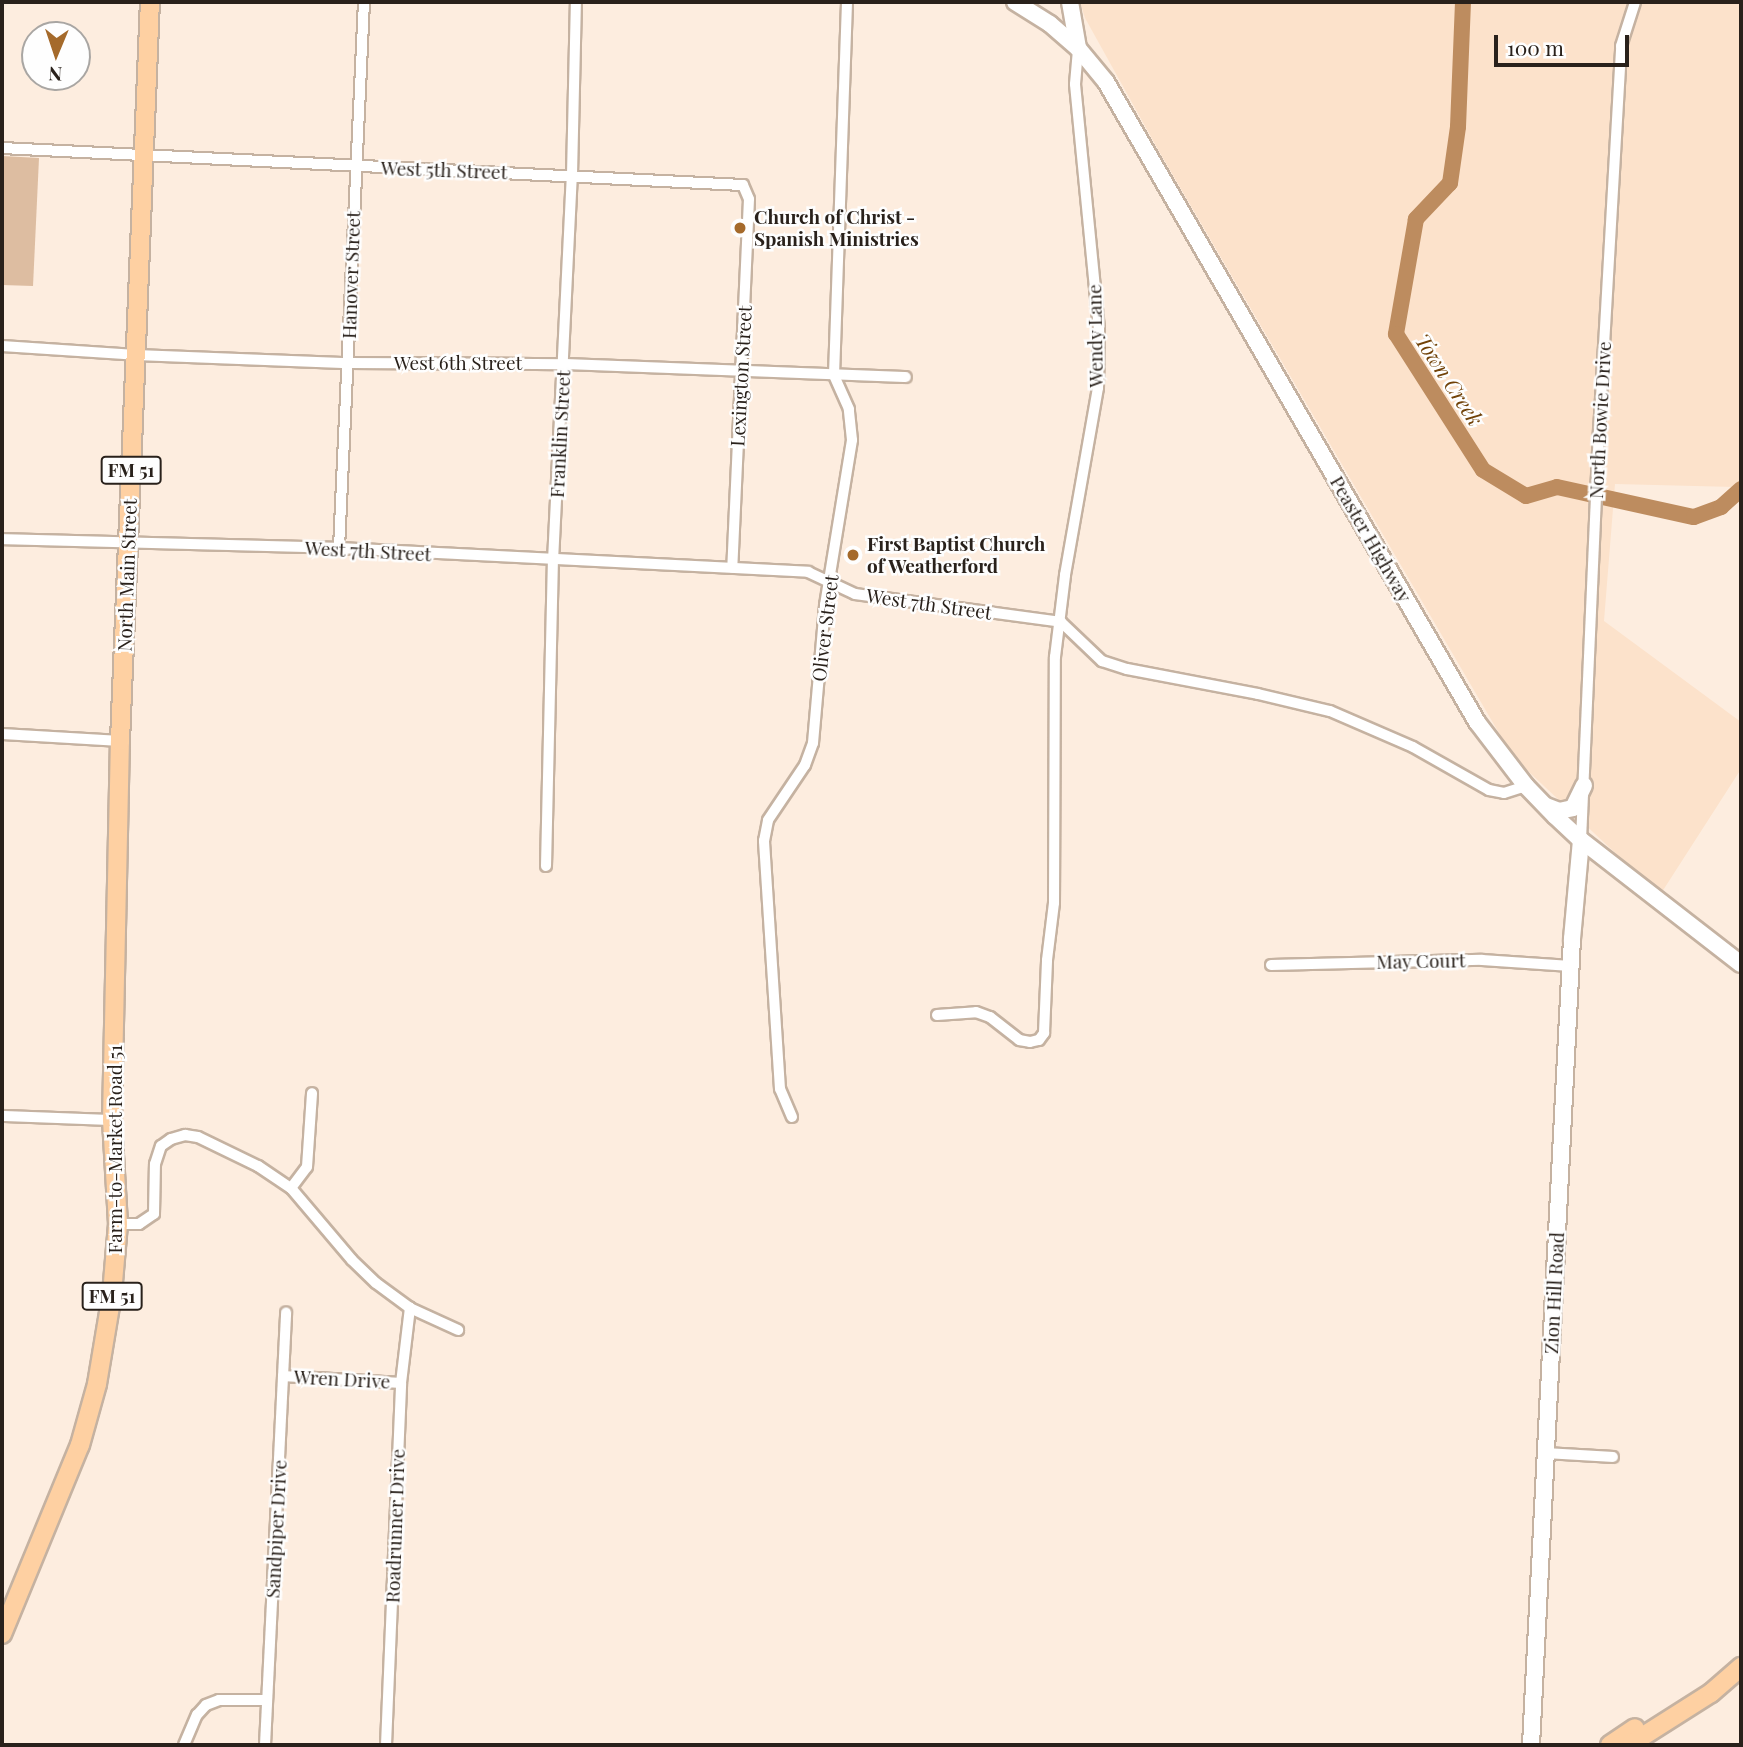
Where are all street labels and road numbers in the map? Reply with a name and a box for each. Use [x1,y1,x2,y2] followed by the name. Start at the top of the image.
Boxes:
[380,156,508,184] street label: West 5th Street
[337,210,365,340] street label: Hanover Street
[1083,284,1107,388] street label: Wendy Lane
[726,305,756,447] street label: Lexington Street
[1584,341,1616,499] street label: North Bowie Drive
[394,352,522,374] street label: West 6th Street
[545,369,575,499] street label: Franklin Street
[100,456,162,484] road number: FM 51
[1326,472,1416,606] street label: Peaster Highway
[113,498,141,652] street label: North Main Street
[304,536,432,566] street label: West 7th Street
[807,573,843,683] street label: Oliver Street
[865,584,993,624] street label: West 7th Street
[1376,949,1466,973] street label: May Court
[104,1044,126,1254] street label: Farm-to-Market Road 51
[1539,1231,1569,1355] street label: Zion Hill Road
[80,1282,144,1310] road number: FM 51
[293,1365,391,1393] street label: Wren Drive
[381,1448,409,1604] street label: Roadrunner Drive
[261,1459,291,1599] street label: Sandpiper Drive

